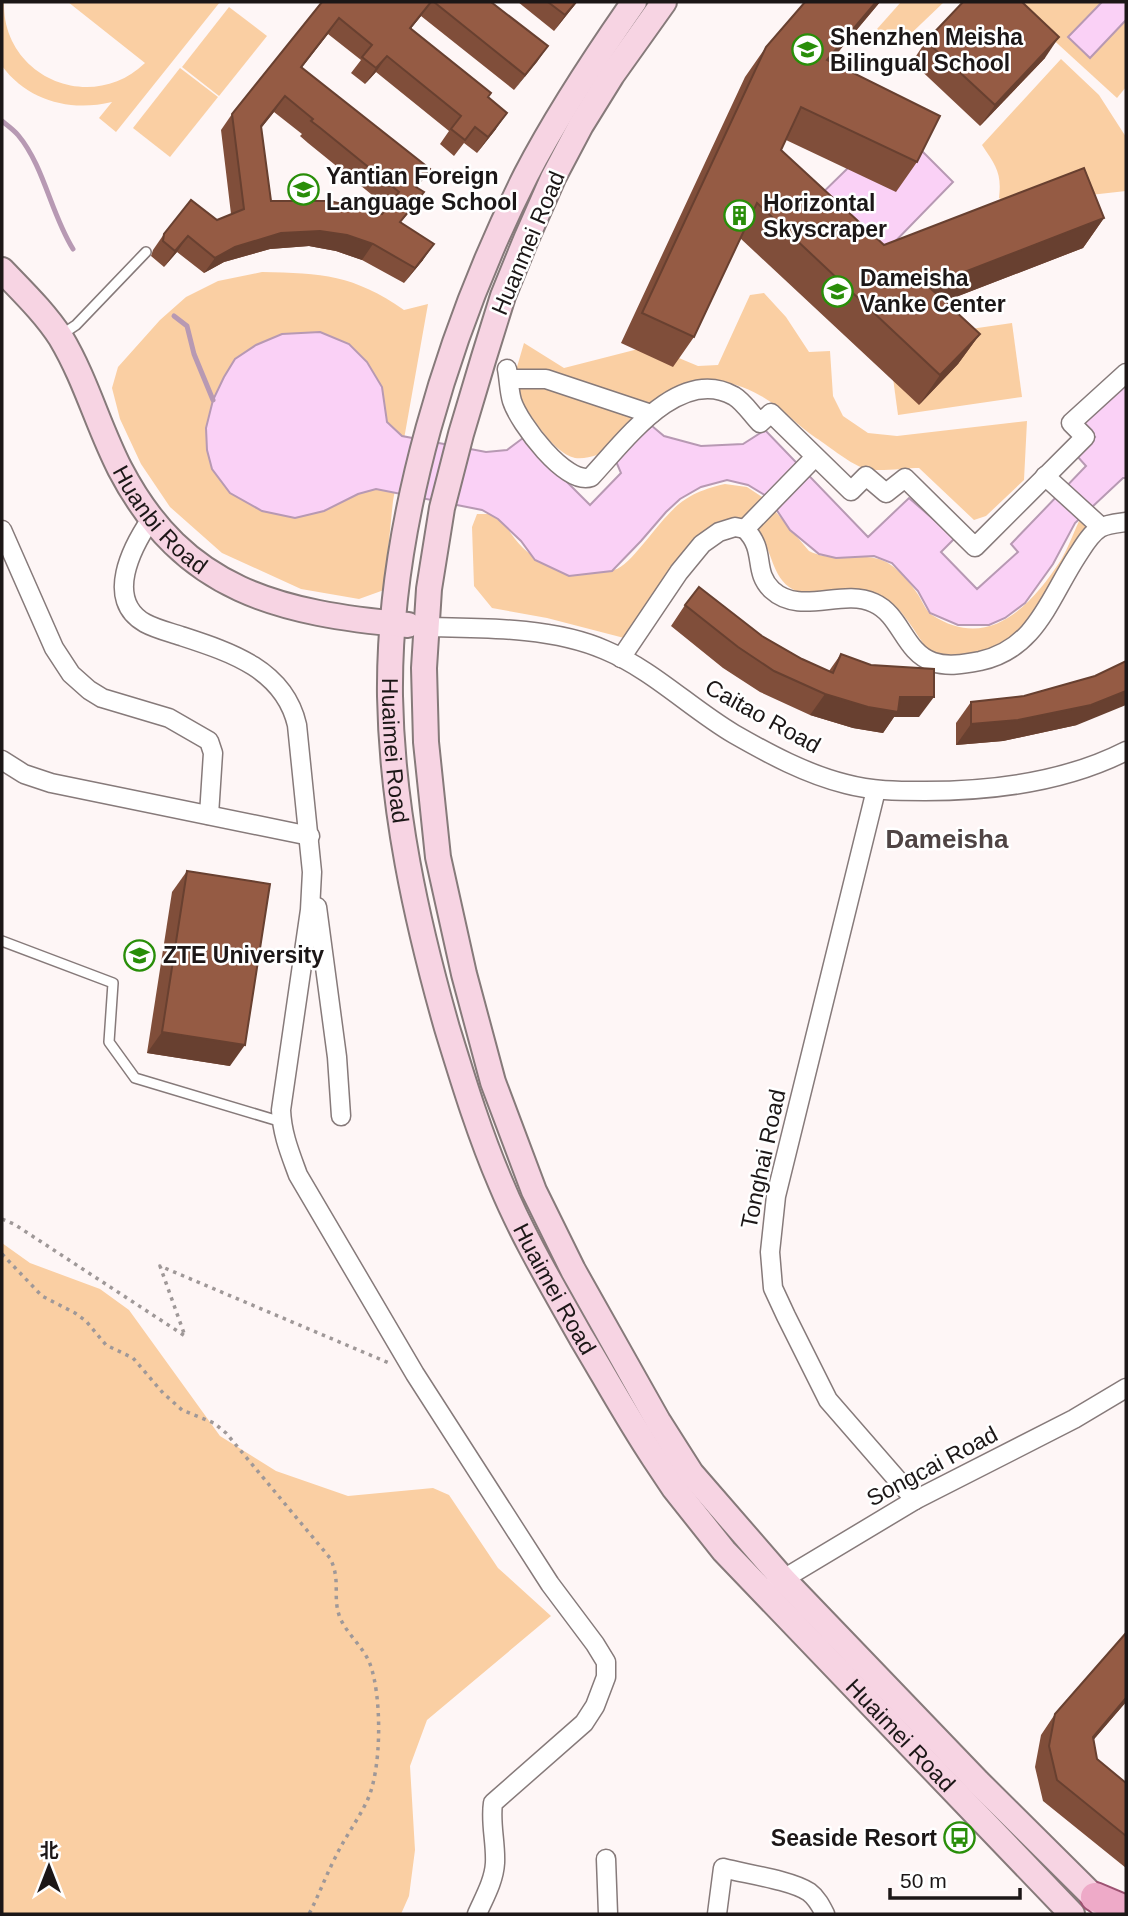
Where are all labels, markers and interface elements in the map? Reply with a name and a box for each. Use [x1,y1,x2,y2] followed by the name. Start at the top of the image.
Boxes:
[830,24,1023,76] place label: Shenzhen Meisha Bilingual School
[790,33,824,67] school or university icon: Shenzhen Meisha Bilingual School
[326,163,518,215] place label: Yantian Foreign Language School
[486,167,570,319] street label: Huanmei Road
[286,172,320,206] school or university icon: Yantian Foreign Language School
[763,190,887,242] place label: Horizontal Skyscraper
[723,199,757,233] building icon: Horizontal Skyscraper
[860,265,1006,317] place label: Dameisha Vanke Center
[820,274,854,308] school or university icon: Dameisha Vanke Center
[108,461,212,579] street label: Huanbi Road
[701,674,825,758] street label: Caitao Road
[377,678,414,825] street label: Huaimei Road
[886,824,1009,854] district label: Dameisha
[123,938,157,972] school or university icon: ZTE University
[163,942,324,968] place label: ZTE University
[736,1087,790,1231] street label: Tonghai Road
[508,1219,601,1359] street label: Huaimei Road
[862,1421,1002,1511] street label: Songcai Road
[841,1674,960,1797] street label: Huaimei Road
[943,1821,977,1855] bus stop icon: Seaside Resort
[771,1825,937,1851] place label: Seaside Resort
[14,1832,84,1902] north arrow
[39,1840,59,1861] text: 北
[890,1856,1020,1900] scale bar
[900,1869,947,1892] text: 50 m

